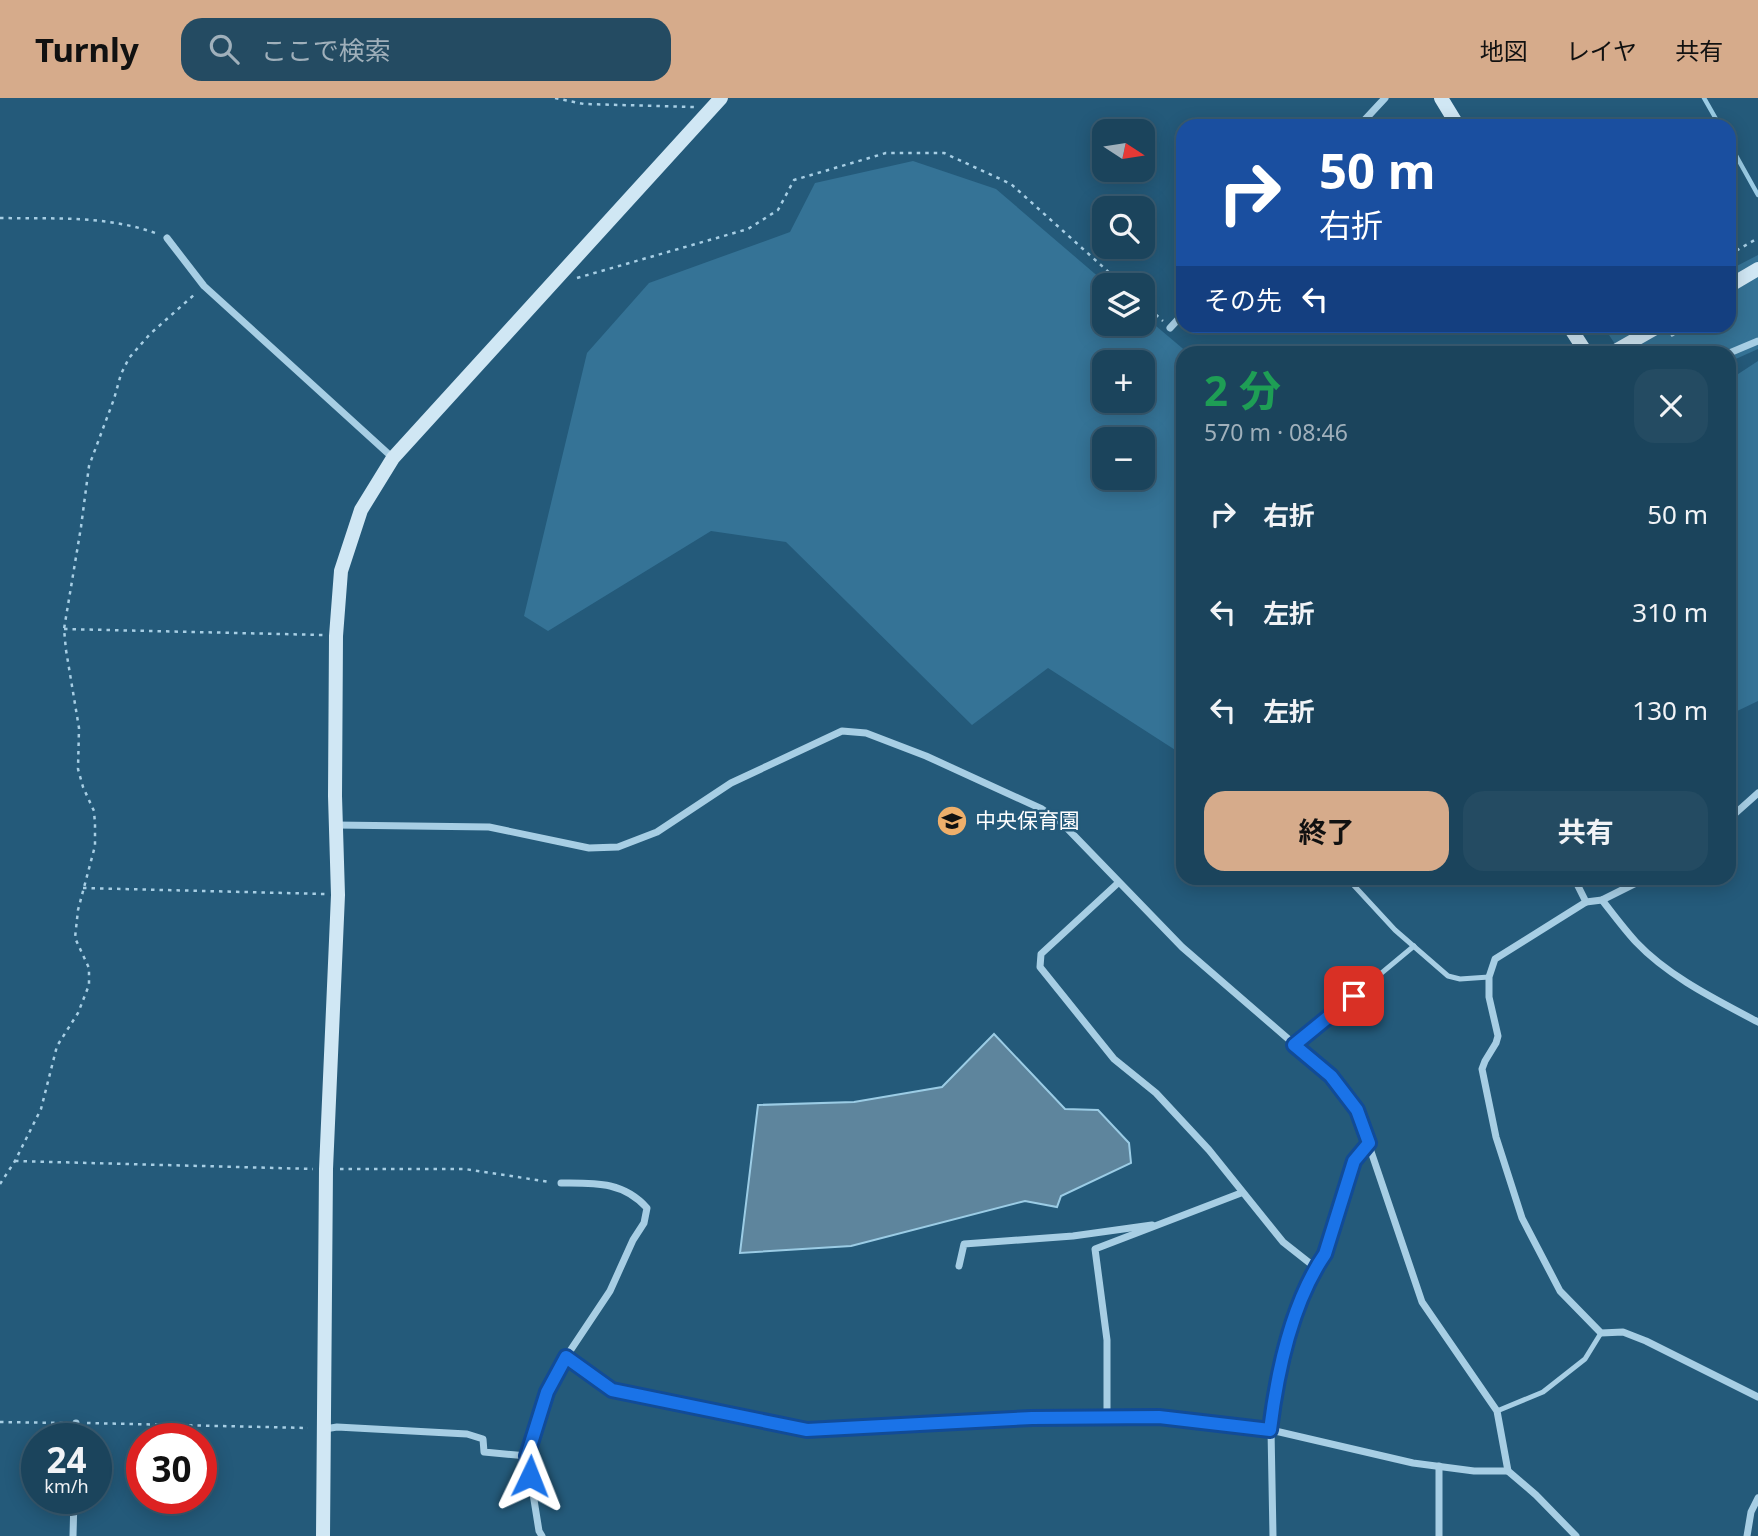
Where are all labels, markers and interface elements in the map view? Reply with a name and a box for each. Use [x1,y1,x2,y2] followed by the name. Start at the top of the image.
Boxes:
[181,18,671,81] search box
[35,27,139,72] text: Turnly
[205,30,243,68] icon: search
[261,32,391,68] text: ここで検索
[1480,34,1528,67] text: 地図
[1566,34,1637,67] text: レイヤ
[1675,34,1723,67] text: 共有
[1092,119,1155,182] north arrow
[1092,119,1155,490] map controls
[1319,137,1436,203] text: 50 m
[1204,147,1295,238] icon: right
[1092,196,1155,259] button: search
[1319,203,1383,246] text: 右折
[1092,273,1155,336] button: layers
[1296,280,1334,318] icon: left
[1204,282,1282,318] text: その先
[1092,350,1155,413] button: +
[1204,361,1281,418] text: 2 分
[1634,369,1708,443] button: close
[1204,416,1348,448] text: 570 m · 08:46
[1092,427,1155,490] button: −
[1204,495,1242,533] icon: right
[1647,496,1708,532] text: 50 m
[1263,497,1315,533] text: 右折
[1204,593,1242,631] icon: left
[1632,594,1708,630] text: 310 m
[1263,595,1315,631] text: 左折
[1204,691,1242,729] icon: left
[1632,692,1708,728] text: 130 m
[1263,693,1315,729] text: 左折
[1204,791,1449,871] button: 終了
[1463,791,1708,871] button: 共有
[935,804,969,838] school or university icon: 中央保育園
[975,806,1080,834] place label: 中央保育園
[1324,966,1384,1026] pin
[1335,977,1373,1015] icon: arrive
[126,1423,217,1514] speed limit sign: 30
[46,1436,87,1483] text: 24
[493,1439,567,1513] position arrow
[44,1474,89,1498] text: km/h

